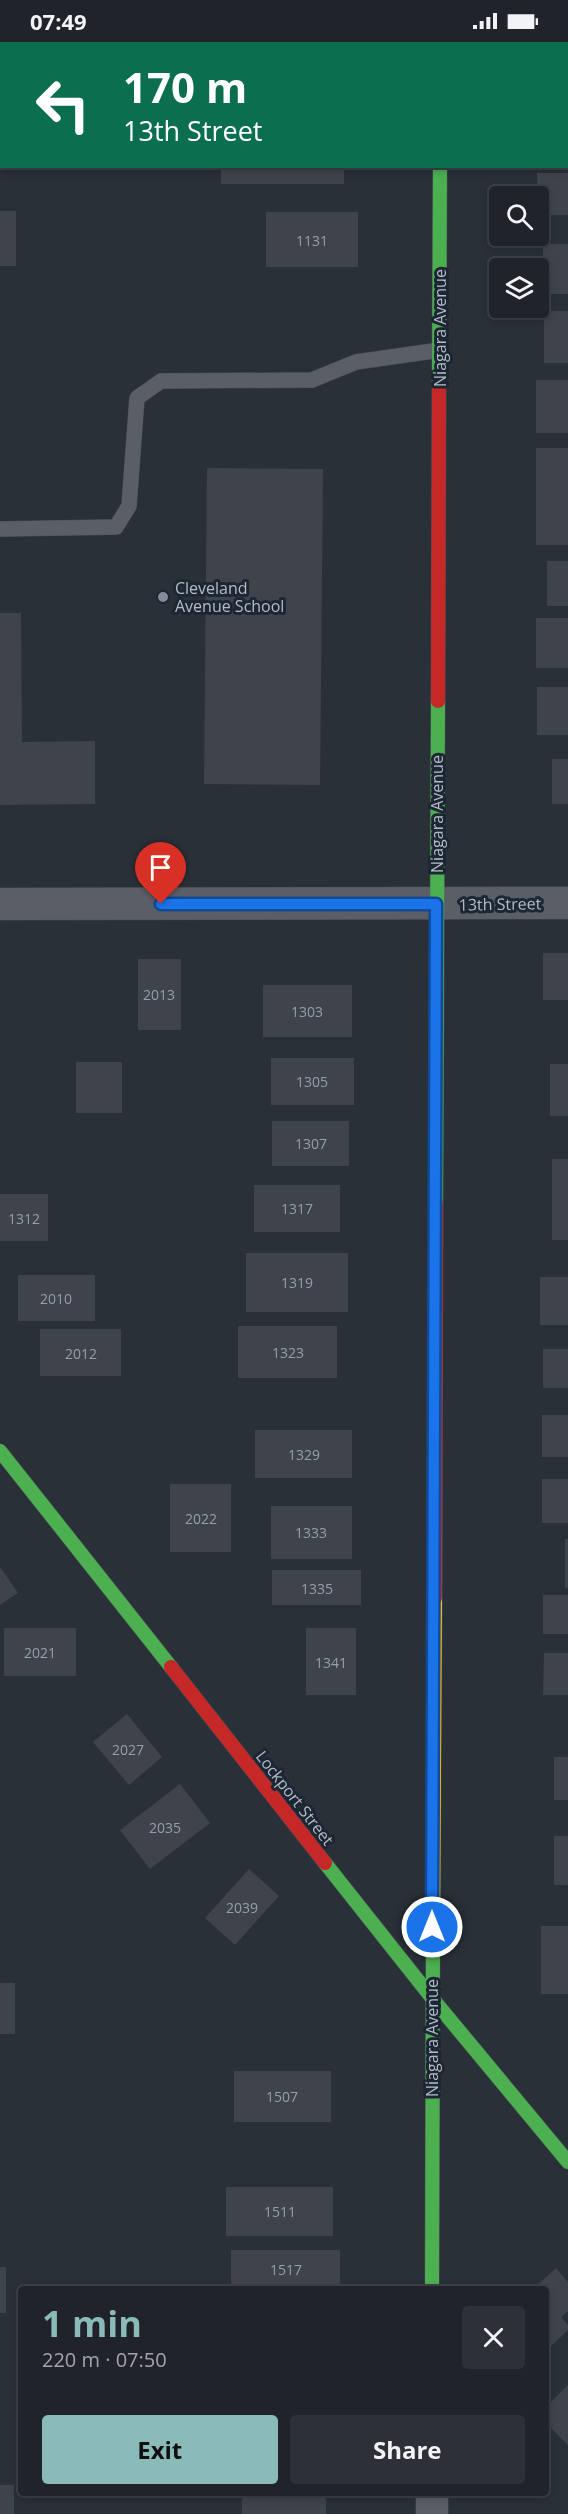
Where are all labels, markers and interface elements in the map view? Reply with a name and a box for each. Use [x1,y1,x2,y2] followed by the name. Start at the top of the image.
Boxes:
[30,6,87,36] text: 07:49
[123,58,247,115] text: 170 m
[24,66,102,144] icon: left
[123,112,262,149] text: 13th Street
[489,186,549,318] map controls
[489,186,549,246] button: search
[296,231,328,250] house number: 1131
[489,258,549,318] button: layers
[429,269,451,387] street label: Niagara Avenue
[175,577,284,617] place label: Cleveland Avenue School
[156,590,170,604] marker: Cleveland Avenue School
[426,755,448,873] street label: Niagara Avenue
[135,842,186,904] pin
[144,851,177,884] icon: arrive
[458,892,542,916] street label: 13th Street
[143,985,175,1004] house number: 2013
[291,1002,323,1021] house number: 1303
[296,1072,328,1091] house number: 1305
[295,1134,327,1153] house number: 1307
[281,1199,313,1218] house number: 1317
[8,1209,40,1228] house number: 1312
[281,1273,313,1292] house number: 1319
[40,1289,72,1308] house number: 2010
[272,1343,304,1362] house number: 1323
[65,1344,97,1363] house number: 2012
[288,1445,320,1464] house number: 1329
[185,1509,217,1528] house number: 2022
[295,1523,327,1542] house number: 1333
[301,1579,333,1598] house number: 1335
[24,1643,56,1662] house number: 2021
[315,1653,347,1672] house number: 1341
[112,1740,144,1759] house number: 2027
[251,1746,339,1850] street label: Lockport Street
[149,1818,181,1837] house number: 2035
[400,1895,464,1959] position arrow
[226,1898,258,1917] house number: 2039
[421,1979,443,2097] street label: Niagara Avenue
[266,2087,298,2106] house number: 1507
[264,2202,296,2221] house number: 1511
[270,2260,302,2279] house number: 1517
[42,2299,142,2348] text: 1 min
[462,2306,525,2369] button: close
[42,2346,167,2373] text: 220 m · 07:50
[42,2415,278,2484] button: Exit
[290,2415,525,2484] button: Share

